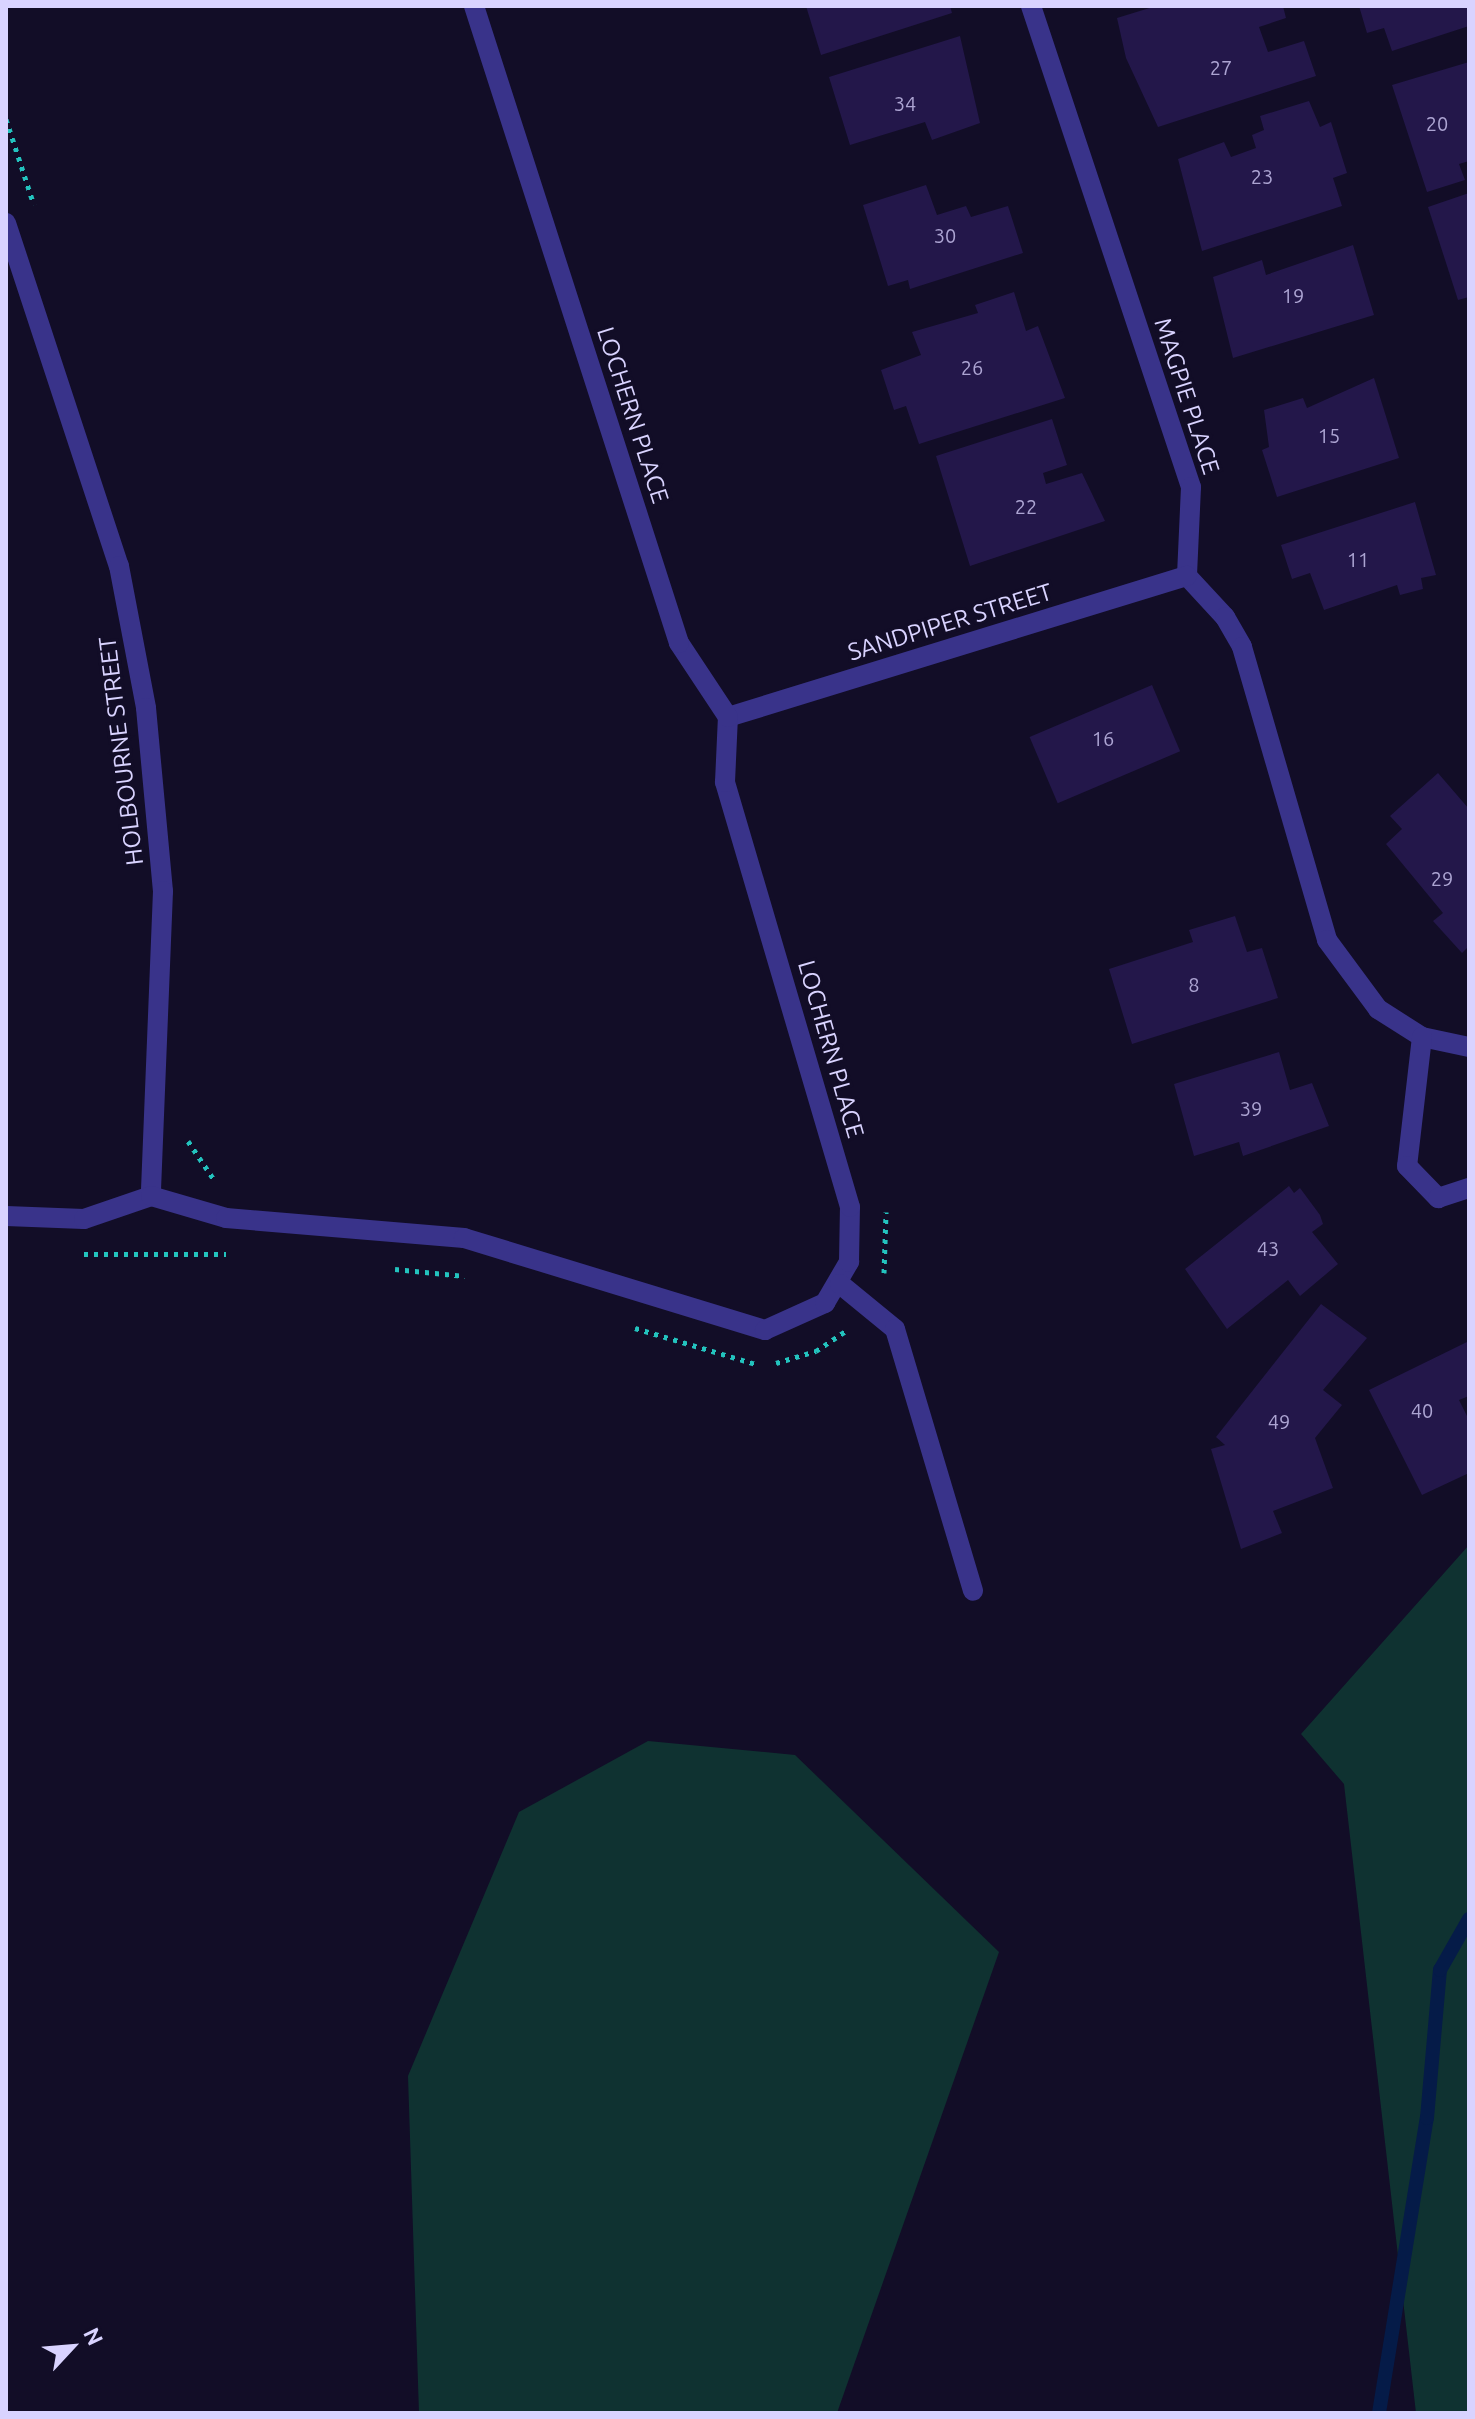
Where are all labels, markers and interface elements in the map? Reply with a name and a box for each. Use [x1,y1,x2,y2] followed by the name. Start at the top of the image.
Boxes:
[1210,55,1232,79] house number: 27
[894,91,916,115] house number: 34
[1426,111,1448,135] house number: 20
[1251,164,1273,188] house number: 23
[934,223,956,247] house number: 30
[1282,283,1304,307] house number: 19
[1148,314,1226,478] street label: MAGPIE PLACE
[591,323,675,507] street label: LOCHERN PLACE
[961,355,983,379] house number: 26
[1318,423,1340,447] house number: 15
[1015,494,1037,518] house number: 22
[1347,547,1369,571] house number: 11
[844,577,1056,667] street label: SANDPIPER STREET
[93,635,149,867] street label: HOLBOURNE STREET
[1092,726,1114,750] house number: 16
[1431,866,1453,890] house number: 29
[792,957,870,1141] street label: LOCHERN PLACE
[1188,972,1200,996] house number: 8
[1240,1096,1262,1120] house number: 39
[1257,1236,1279,1260] house number: 43
[1411,1398,1433,1422] house number: 40
[1268,1409,1290,1433] house number: 49
[32,2307,112,2387] north arrow
[79,2323,109,2349] text: N

